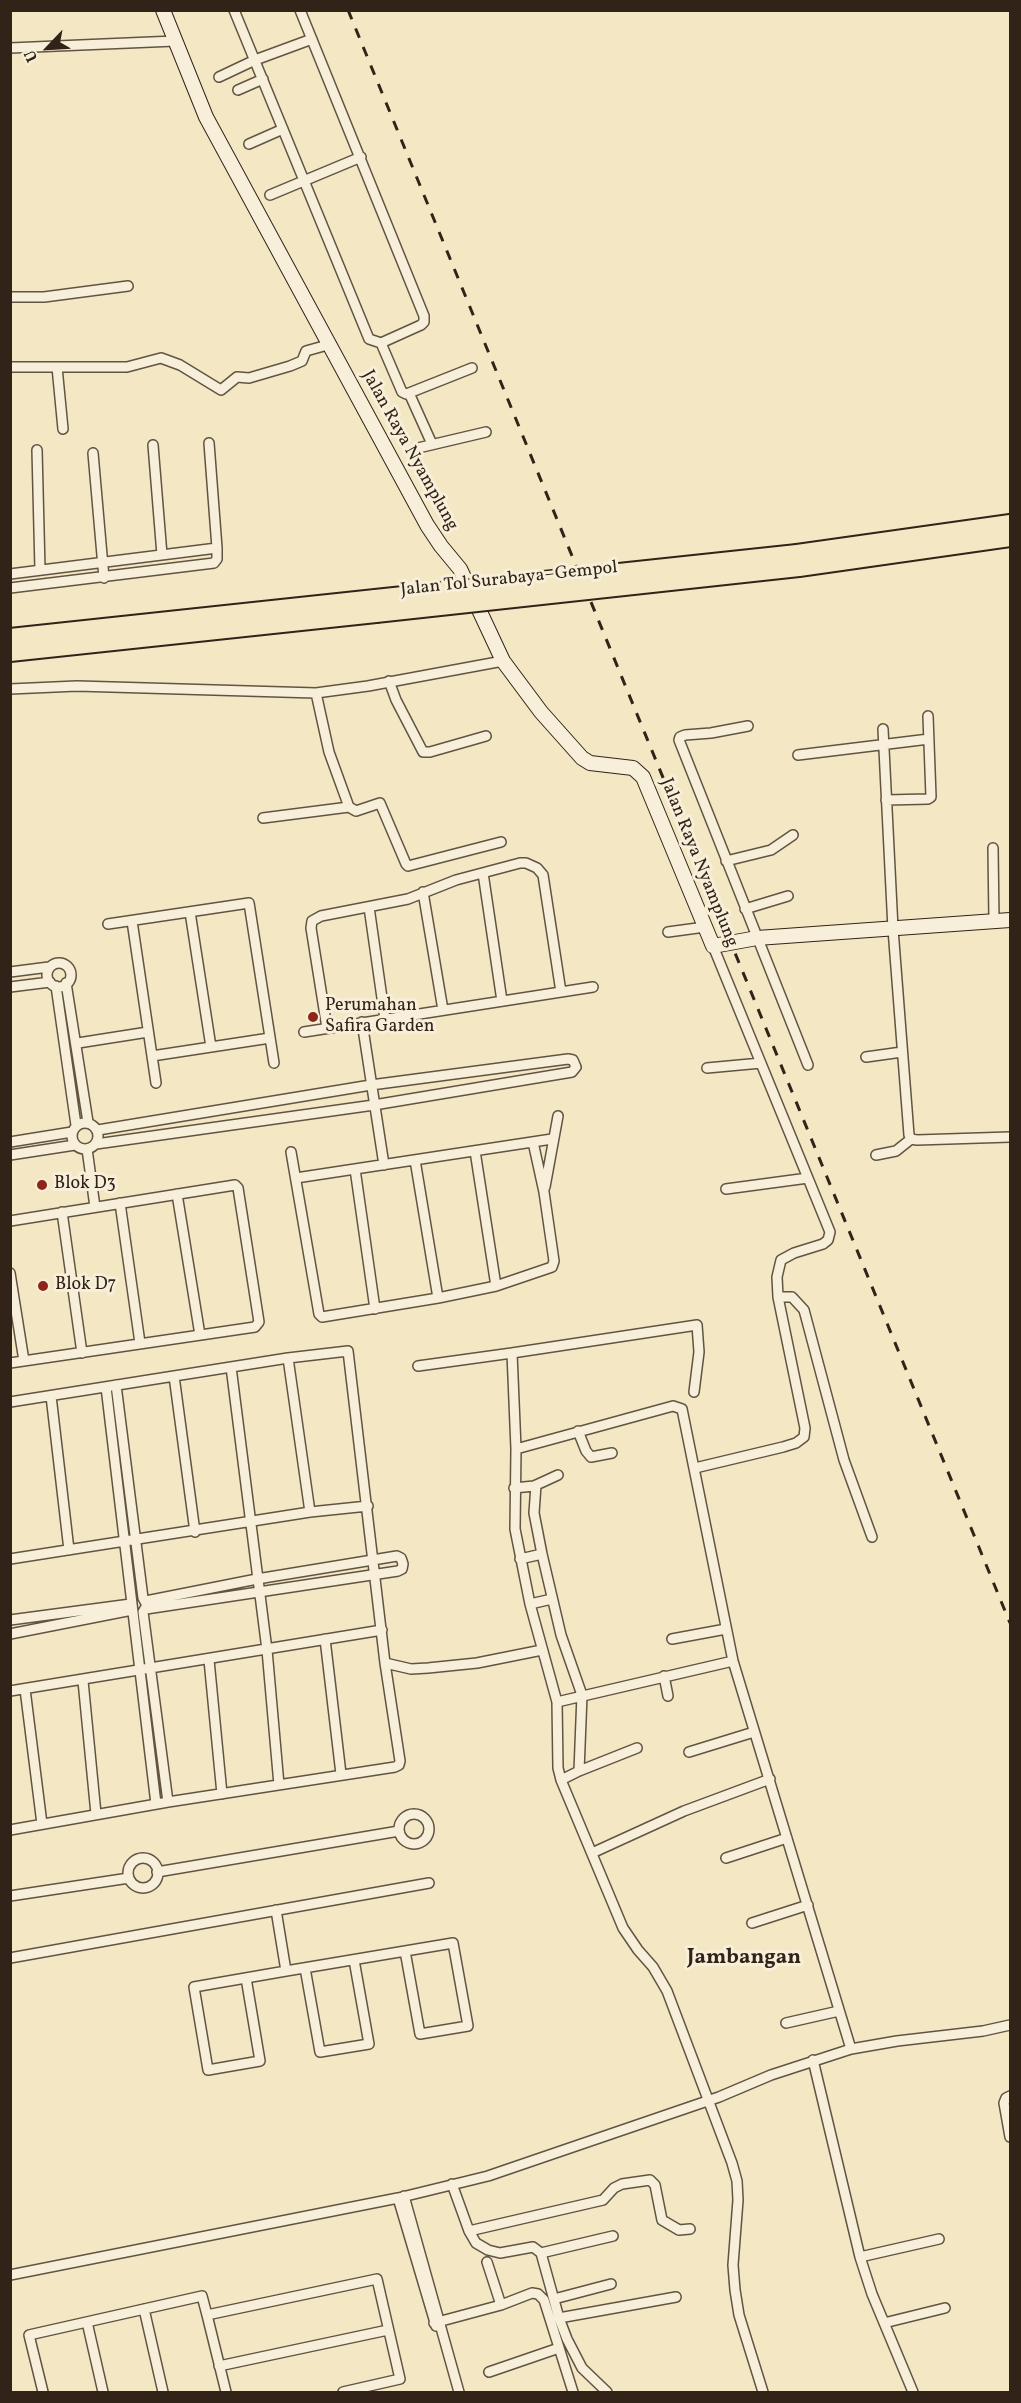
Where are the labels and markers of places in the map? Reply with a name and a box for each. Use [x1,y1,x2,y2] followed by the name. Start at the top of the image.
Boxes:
[325,996,434,1038] place label: Perumahan Safira Garden
[306,1010,320,1024] marker: Perumahan Safira Garden
[54,1174,116,1196] place label: Blok D3
[35,1178,49,1192] marker: Blok D3
[55,1275,116,1297] place label: Blok D7
[36,1279,50,1293] marker: Blok D7

